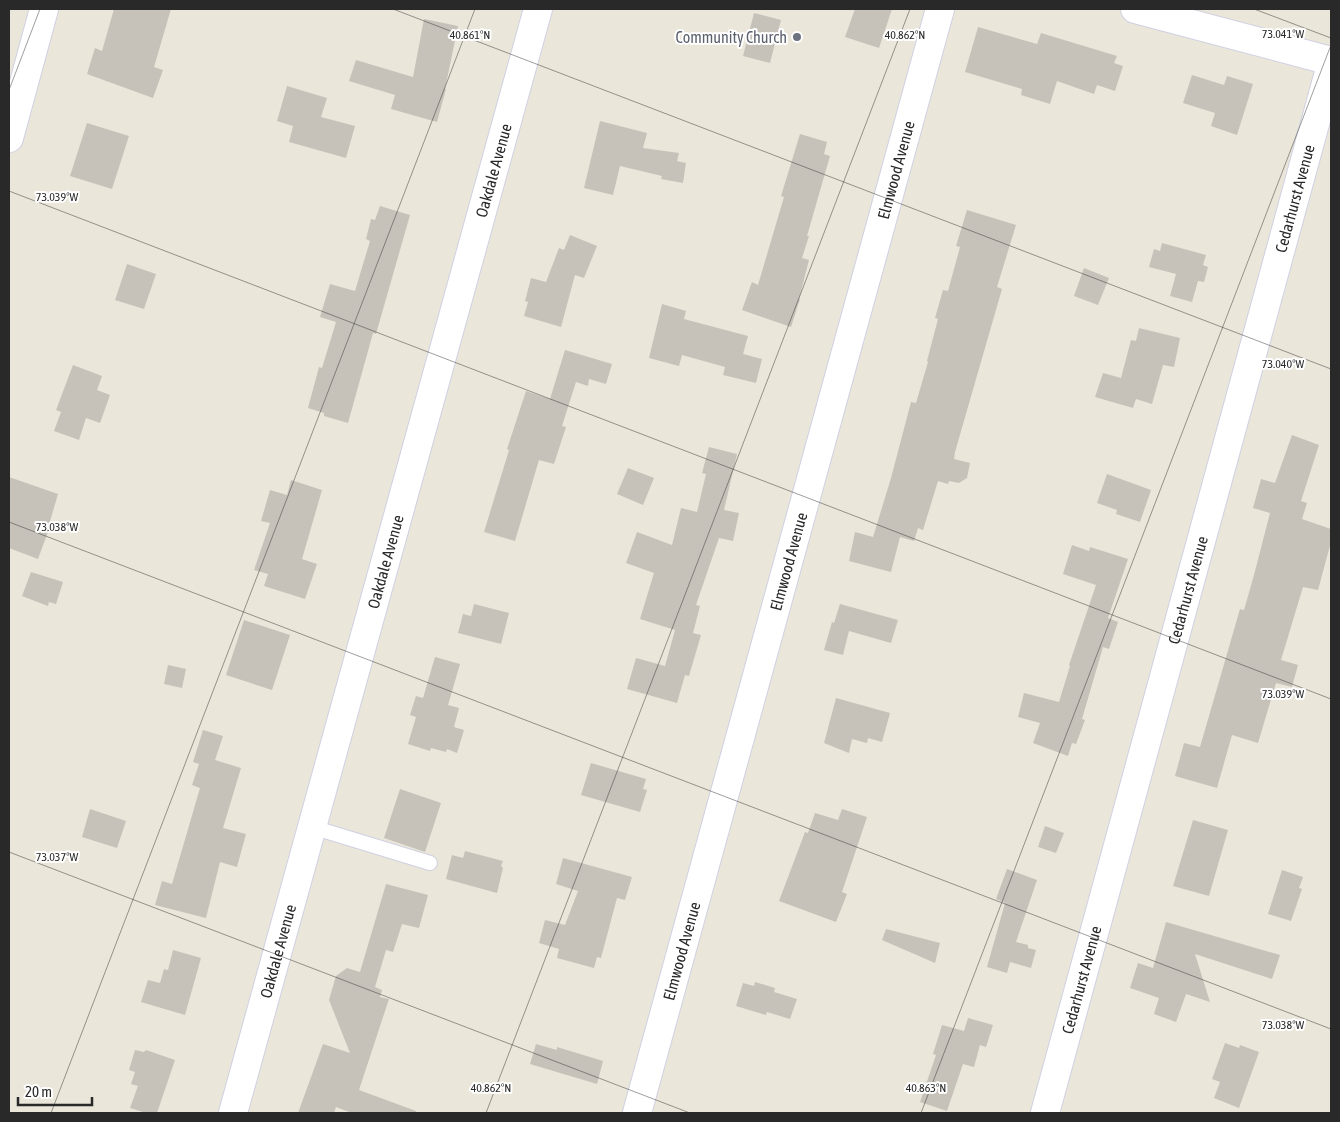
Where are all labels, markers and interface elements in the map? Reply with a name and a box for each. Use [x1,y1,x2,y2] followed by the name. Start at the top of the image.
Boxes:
[1262,27,1304,41] text: 73.041°W
[450,28,490,42] text: 40.861°N
[676,28,787,47] place label: Community Church
[885,28,925,42] text: 40.862°N
[791,31,803,43] marker: Community Church
[874,119,918,221] street label: Elmwood Avenue
[472,121,515,219] street label: Oakdale Avenue
[1271,142,1318,254] street label: Cedarhurst Avenue
[36,190,78,204] text: 73.039°W
[1262,357,1304,371] text: 73.040°W
[766,510,810,613] street label: Elmwood Avenue
[364,513,407,611] street label: Oakdale Avenue
[36,520,78,534] text: 73.038°W
[1164,534,1211,646] street label: Cedarhurst Avenue
[1262,687,1304,701] text: 73.039°W
[36,850,78,864] text: 73.037°W
[659,900,704,1002] street label: Elmwood Avenue
[256,902,299,1000] street label: Oakdale Avenue
[1058,924,1105,1036] street label: Cedarhurst Avenue
[1262,1018,1304,1032] text: 73.038°W
[18,1074,91,1106] scale bar
[471,1081,511,1095] text: 40.862°N
[906,1081,946,1095] text: 40.863°N
[25,1083,52,1100] text: 20 m

